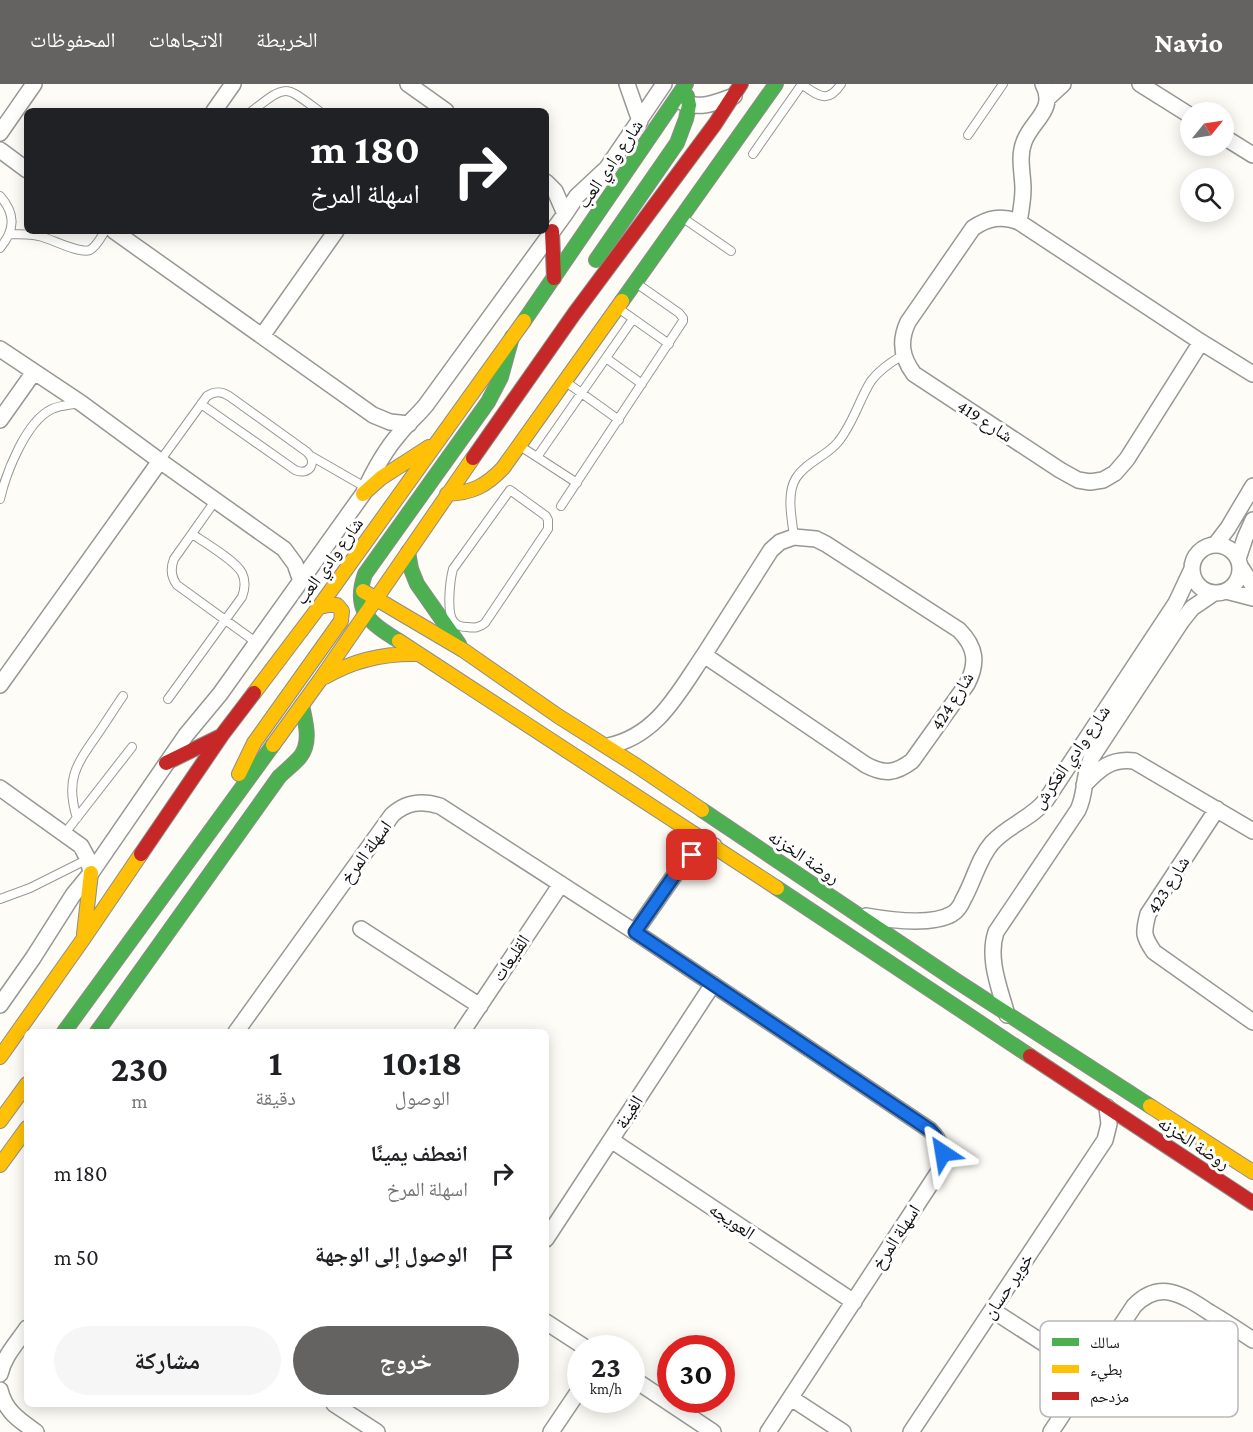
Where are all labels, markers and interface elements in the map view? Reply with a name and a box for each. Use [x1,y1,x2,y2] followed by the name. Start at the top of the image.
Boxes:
[1154,27,1223,58] text: Navio
[30,28,115,52] text: المحفوظات
[148,28,223,52] text: الاتجاهات
[256,28,318,52] text: الخريطة
[1180,102,1234,156] north arrow
[1180,102,1234,222] map controls
[573,116,651,215] street label: شارع وادي العب
[311,125,420,172] text: 180 m
[441,132,519,210] icon: right
[1180,168,1234,222] button: search
[310,179,420,209] text: اسهلة المرخ
[953,396,1016,447] street label: شارع 419
[291,514,371,611] street label: شارع وادي العب
[926,668,978,734] street label: شارع 424
[1028,701,1118,815] street label: شارع وادي العكرش
[336,817,397,889] street label: اسهلة المرخ
[765,826,843,888] street label: روضة الخزنه
[666,829,717,880] pin
[675,838,708,871] icon: arrive
[1143,853,1194,918] street label: شارع 423
[488,931,534,985] street label: القليعات
[269,1043,282,1083] text: 1
[383,1043,462,1083] text: 10:18
[111,1049,168,1089] text: 230
[255,1087,296,1109] text: دقيقة
[395,1087,450,1109] text: الوصول
[132,1090,148,1112] text: m
[611,1092,647,1132] street label: الغينة
[1154,1112,1234,1174] street label: روضة الخزنه
[911,1121,975,1185] position arrow
[370,1141,468,1166] text: انعطف يمينًا
[486,1157,519,1190] icon: right
[54,1161,107,1186] text: 180 m
[387,1178,468,1200] text: اسهلة المرخ
[705,1199,758,1244] street label: العويجه
[868,1201,926,1274] street label: اسهلة المرخ
[486,1241,519,1274] icon: arrive
[315,1242,468,1267] text: الوصول إلى الوجهة
[54,1245,99,1270] text: 50 m
[979,1249,1038,1323] street label: خوير حسان
[1040,1321,1238,1417] legend
[54,1326,281,1395] button: مشاركة
[293,1326,519,1395] button: خروج
[1090,1334,1120,1351] text: سالك
[657,1335,735,1413] speed limit sign: 30
[591,1350,621,1383] text: 23
[1090,1361,1122,1382] text: بطيء
[590,1381,622,1397] text: km/h
[1090,1388,1129,1407] text: مزدحم

